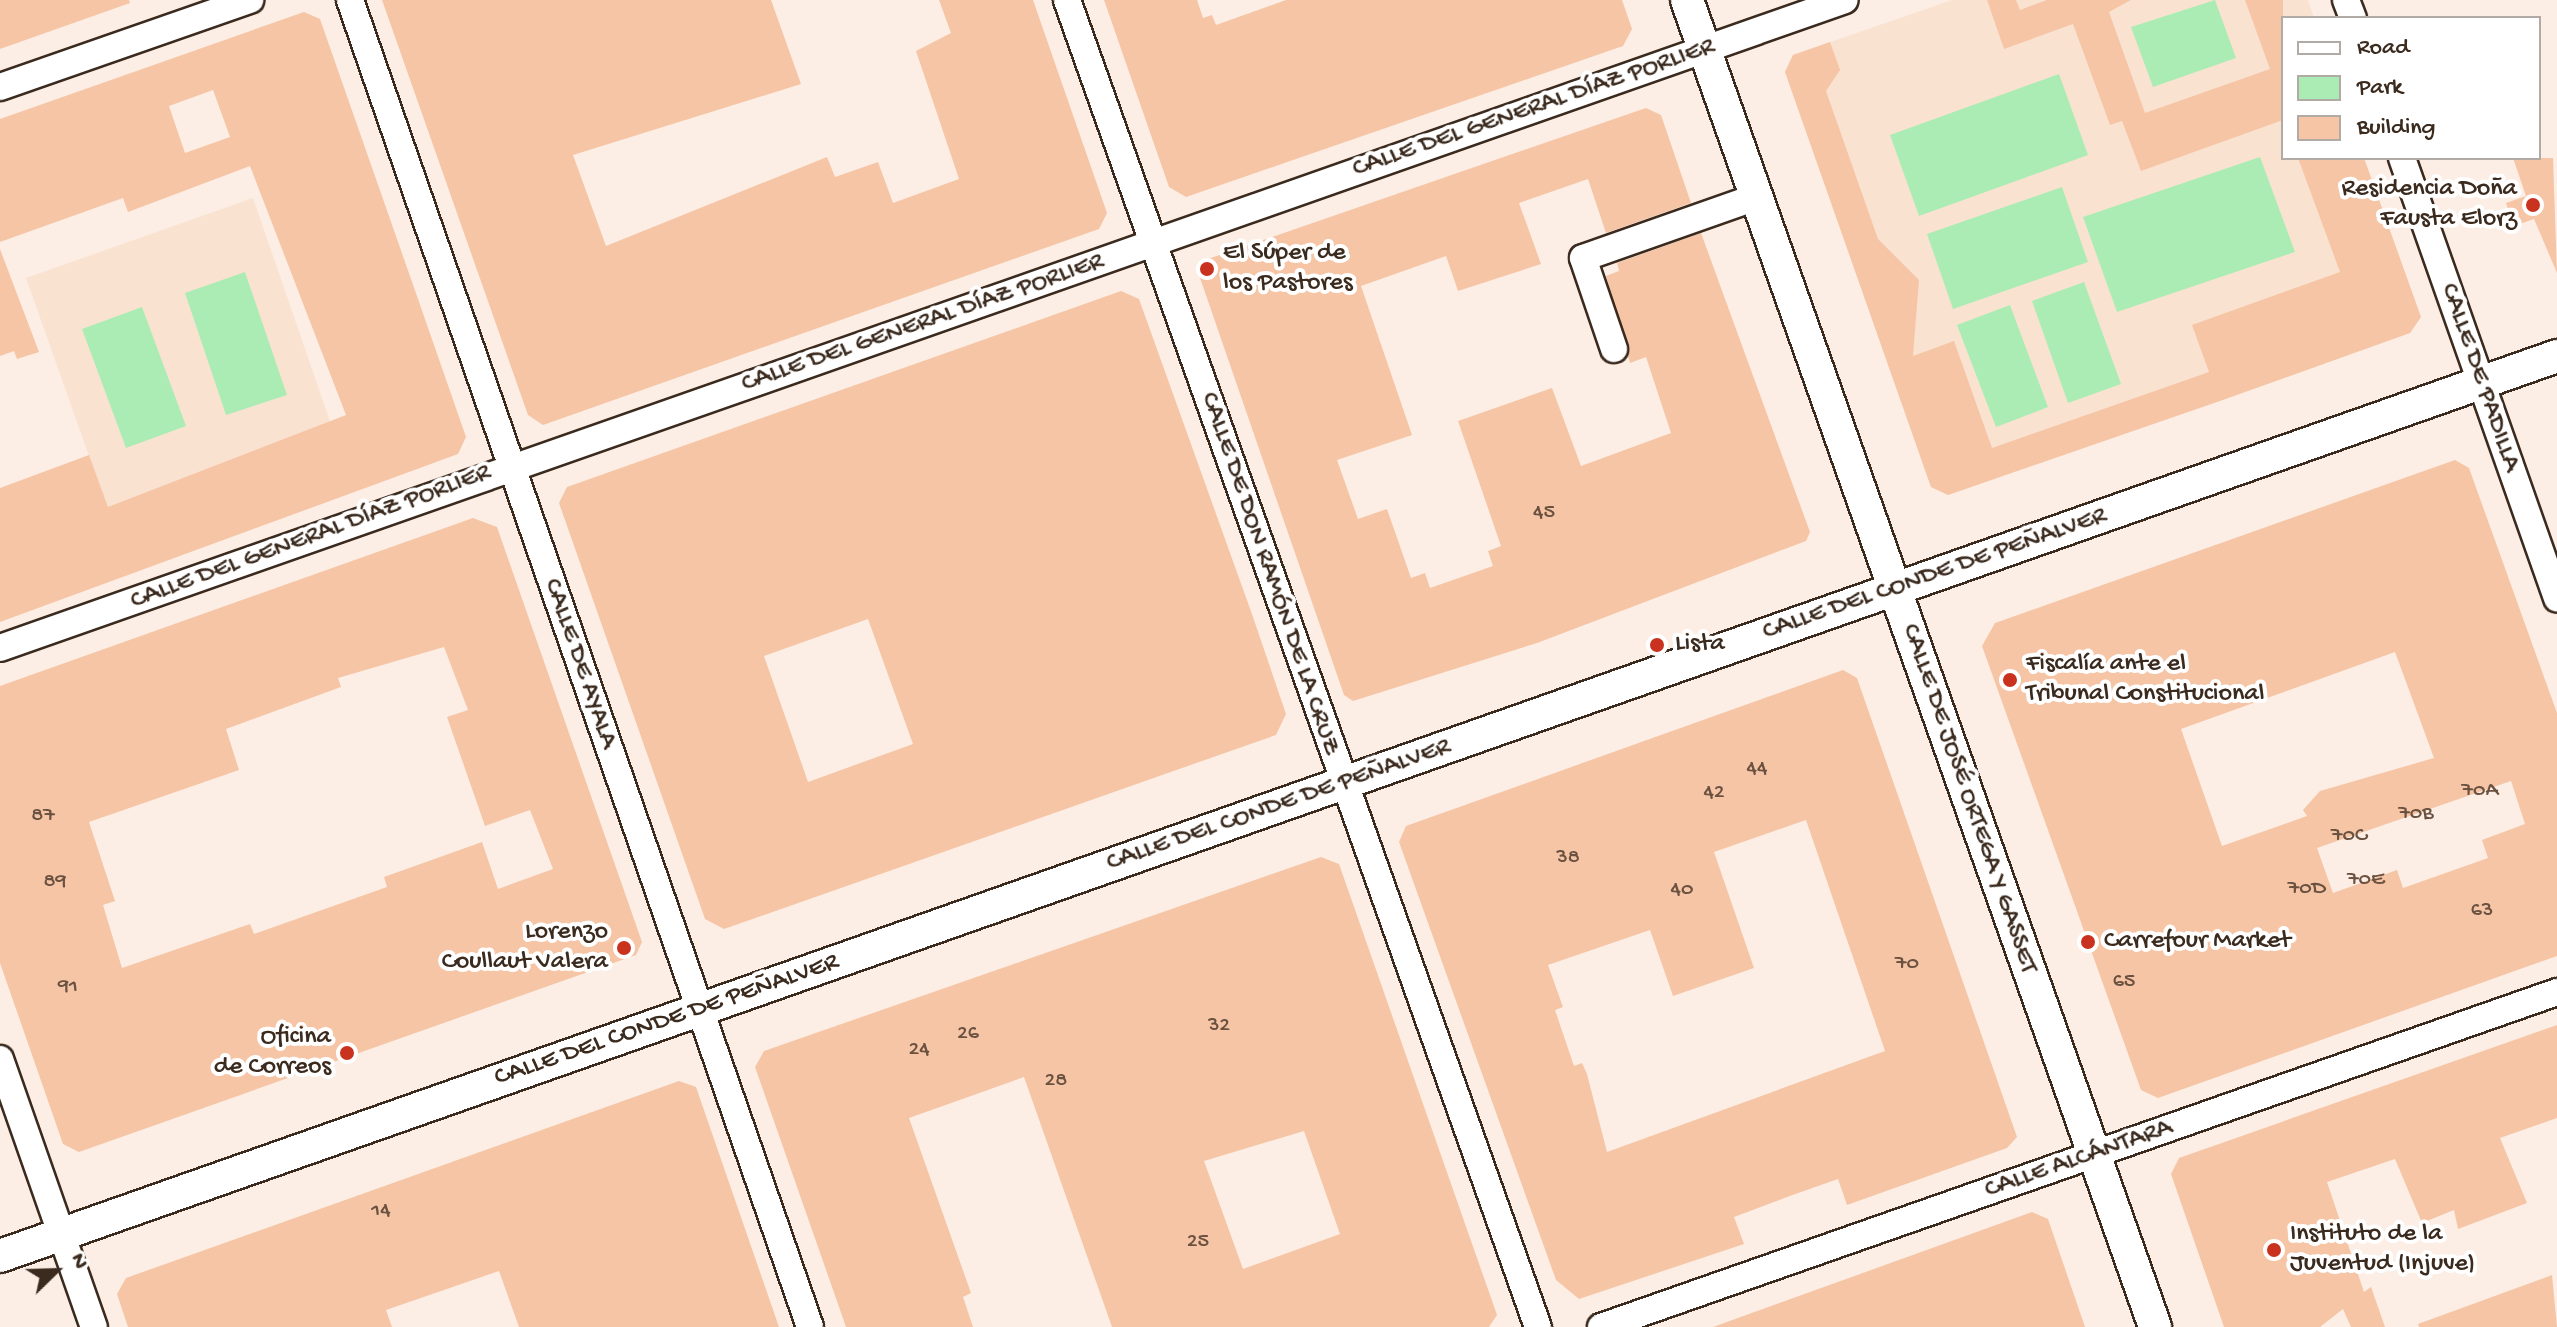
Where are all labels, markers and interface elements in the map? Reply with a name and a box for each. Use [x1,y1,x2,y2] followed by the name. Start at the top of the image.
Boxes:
[2281,16,2541,160] legend
[1349,32,1719,186] street label: CALLE DEL GENERAL DÍAZ PORLIER
[2357,34,2409,63] text: Road
[2357,74,2403,103] text: Park
[2357,114,2435,143] text: Building
[2341,174,2517,236] place label: Residencia Doña Fausta Elorz
[2524,196,2542,214] marker: Residencia Doña Fausta Elorz
[1223,238,1353,300] place label: El Súper de los Pastores
[738,247,1108,401] street label: CALLE DEL GENERAL DÍAZ PORLIER
[1198,260,1216,278] marker: El Súper de los Pastores
[2432,280,2526,476] street label: CALLE DE PADILLA
[1192,389,1346,759] street label: CALLE DE DON RAMÓN DE LA CRUZ
[127,458,495,618] street label: CALLE DEL GENERAL DÍAZ PORLIER
[1533,501,1555,527] house number: 45
[1759,501,2111,649] street label: CALLE DEL CONDE DE PEÑALVER
[535,575,623,753] street label: CALLE DE AYALA
[1893,620,2043,978] street label: CALLE DE JOSÉ ORTEGA Y GASSET
[1675,629,1725,661] place label: Lista
[1646,634,1668,656] marker: Lista
[2026,649,2264,710] place label: Fiscalía ante el Tribunal Constitucional
[2001,671,2019,689] marker: Fiscalía ante el Tribunal Constitucional
[1103,732,1455,880] street label: CALLE DEL CONDE DE PEÑALVER
[1747,757,1767,783] house number: 44
[2462,779,2498,805] house number: 70A
[1703,781,1725,807] house number: 42
[2398,802,2434,828] house number: 70B
[31,804,55,830] house number: 87
[2331,824,2367,850] house number: 70C
[1556,846,1580,872] house number: 38
[2347,868,2385,894] house number: 70E
[43,870,67,896] house number: 89
[2288,877,2326,903] house number: 70D
[1671,878,1693,904] house number: 40
[2471,899,2493,925] house number: 63
[442,917,608,978] place label: Lorenzo Coullaut Valera
[2104,926,2291,958] place label: Carrefour Market
[2079,933,2097,951] marker: Carrefour Market
[615,939,633,957] marker: Lorenzo Coullaut Valera
[491,947,843,1095] street label: CALLE DEL CONDE DE PEÑALVER
[1895,952,1919,978] house number: 70
[2113,970,2135,996] house number: 65
[58,975,78,1001] house number: 91
[1208,1014,1230,1040] house number: 32
[214,1022,331,1084] place label: Oficina de Correos
[957,1022,979,1048] house number: 26
[908,1038,930,1064] house number: 24
[338,1044,356,1062] marker: Oficina de Correos
[1045,1069,1067,1095] house number: 28
[1981,1113,2177,1207] street label: CALLE ALCÁNTARA
[371,1199,391,1225] house number: 14
[2290,1219,2475,1280] place label: Instituto de la Juventud (Injuve)
[1187,1230,1209,1256] house number: 25
[16,1231,96,1311] north arrow
[2265,1241,2283,1259] marker: Instituto de la Juventud (Injuve)
[63,1250,93,1273] text: N

